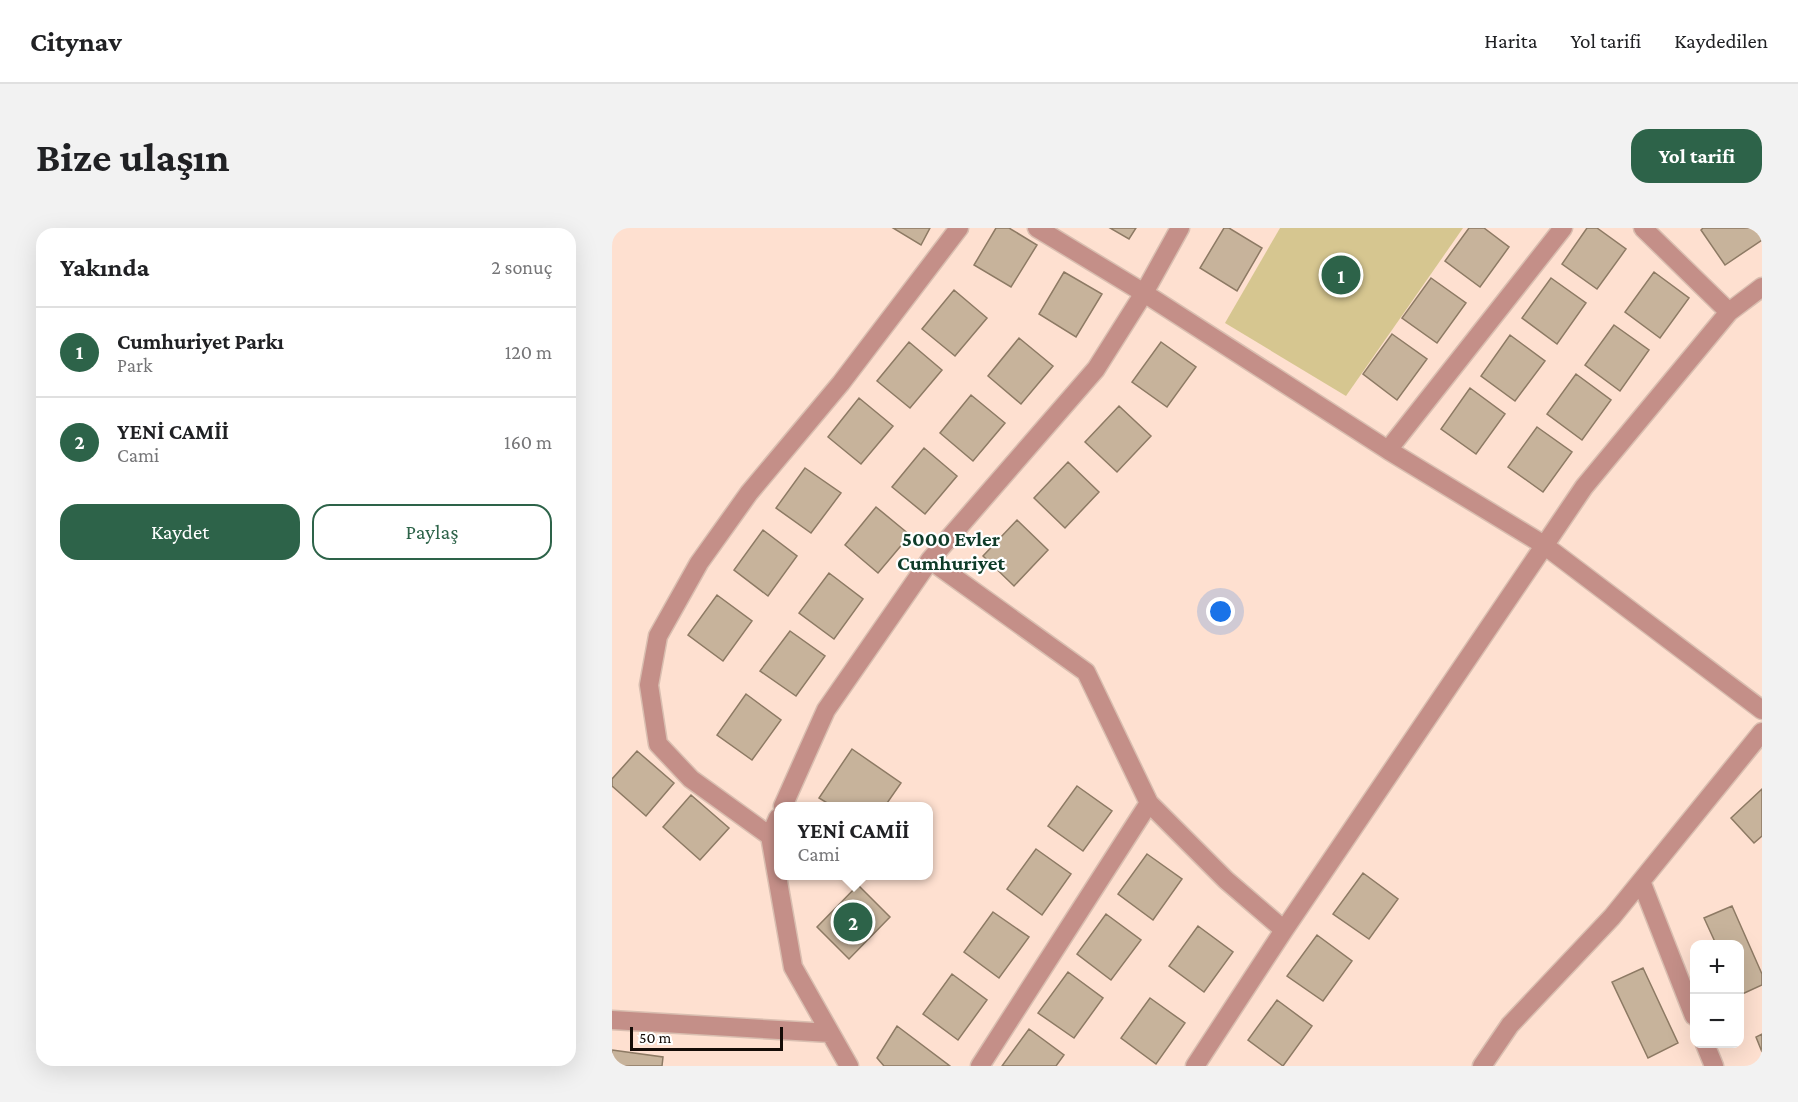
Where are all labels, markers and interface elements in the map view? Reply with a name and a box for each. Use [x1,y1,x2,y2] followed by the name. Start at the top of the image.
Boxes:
[30,26,122,57] text: Citynav
[1484,29,1537,53] text: Harita
[1570,29,1641,53] text: Yol tarifi
[1674,29,1768,53] text: Kaydedilen
[1631,129,1762,183] button: Yol tarifi
[36,133,230,180] text: Bize ulaşın
[1322,252,1360,298] pin: 1
[60,253,149,282] text: Yakında
[491,256,552,278] text: 2 sonuç
[117,329,284,354] text: Cumhuriyet Parkı
[76,341,83,363] text: 1
[505,341,552,363] text: 120 m
[117,354,153,376] text: Park
[117,419,229,444] text: YENİ CAMİİ
[74,431,85,453] text: 2
[504,431,552,453] text: 160 m
[117,444,159,466] text: Cami
[60,504,300,560] button: Kaydet
[312,504,552,560] button: Paylaş
[897,527,1005,575] district label: 5000 Evler Cumhuriyet
[1206,597,1235,626] your location
[774,802,933,880] popup
[797,818,910,843] text: YENİ CAMİİ
[797,843,840,865] text: Cami
[834,900,872,944] pin: 2
[1690,940,1744,1048] map controls
[1690,940,1744,994] button: +
[1690,994,1744,1048] button: −
[630,1024,783,1052] scale bar
[639,1029,671,1046] text: 50 m

